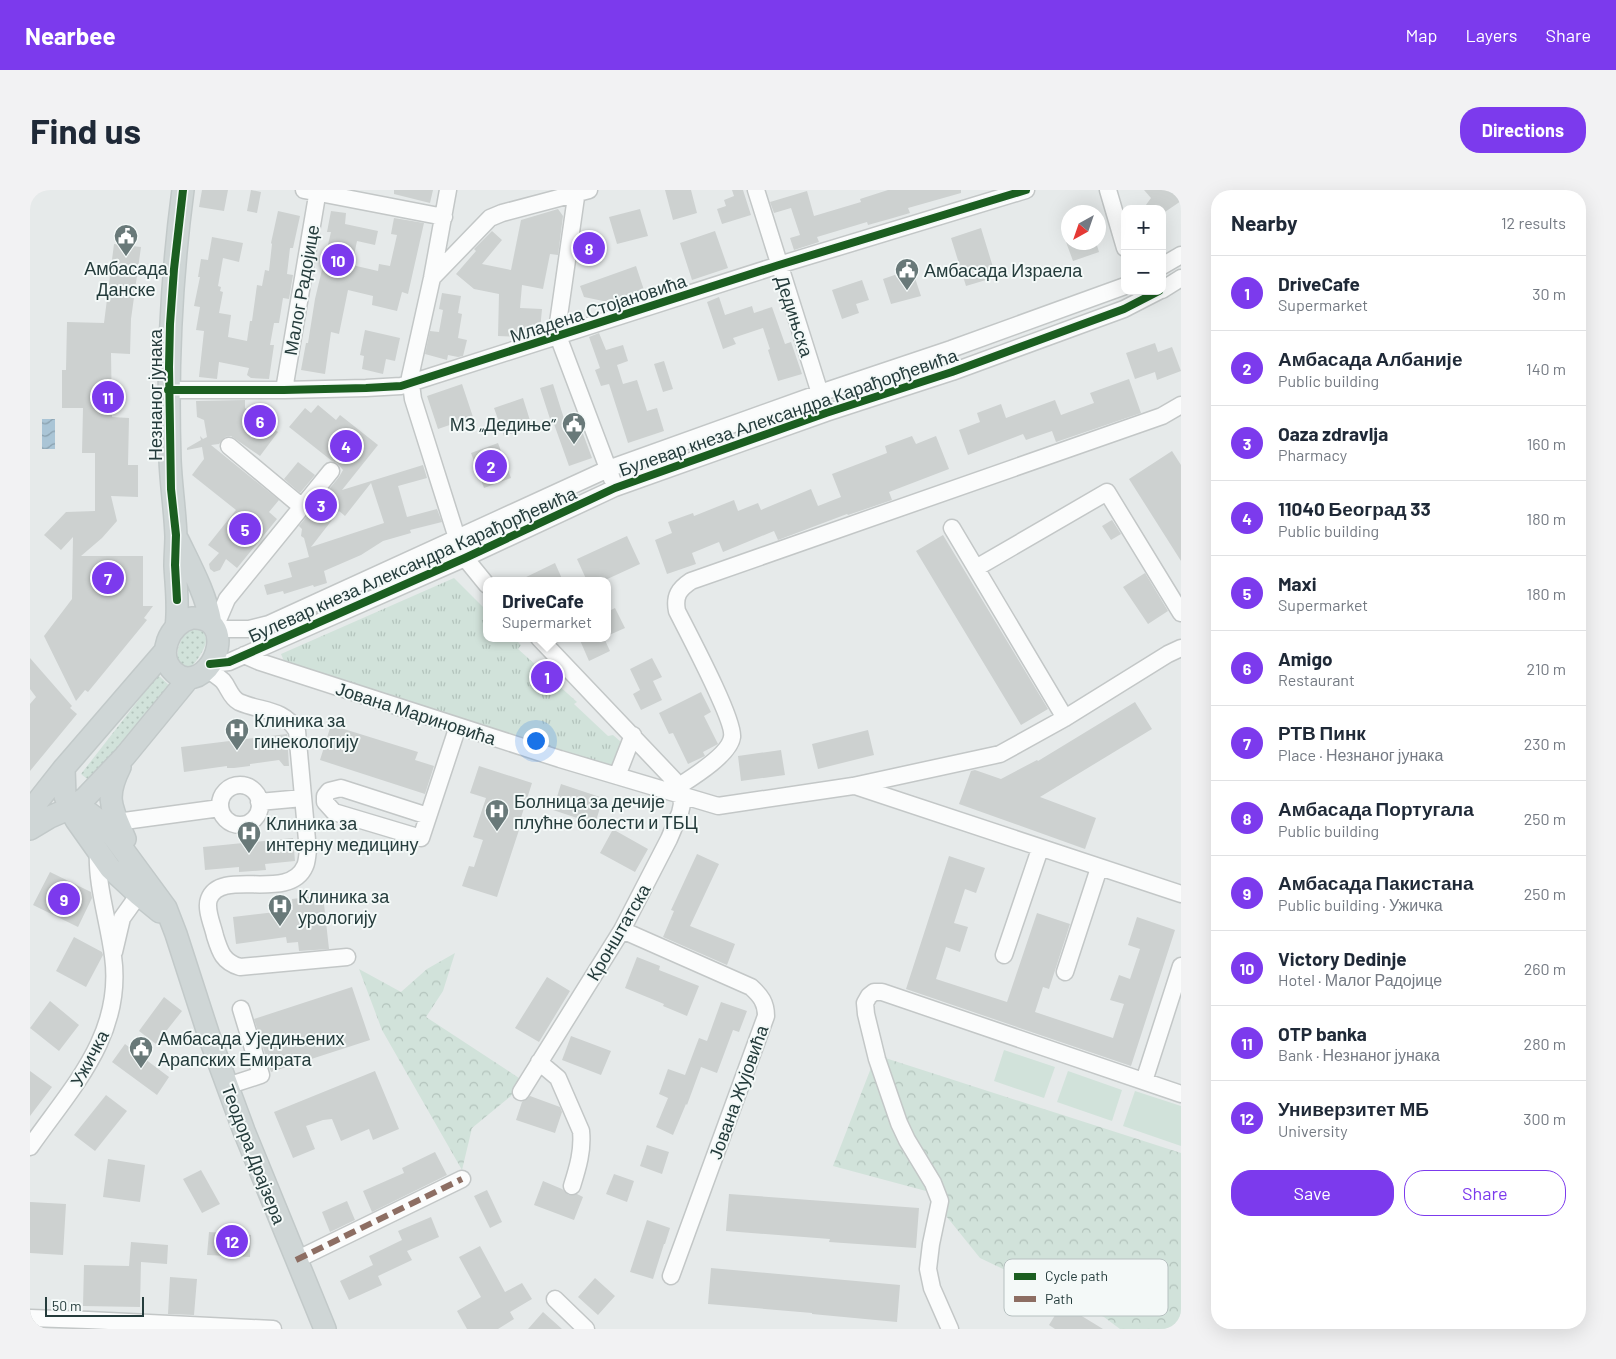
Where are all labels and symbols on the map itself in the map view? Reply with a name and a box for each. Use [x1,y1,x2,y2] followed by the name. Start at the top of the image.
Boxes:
[1061,205,1106,250] north arrow
[113,223,139,257] public building icon: Амбасада Данске
[279,223,323,357] street label: Малог Радојице
[573,229,605,267] pin: 8
[322,241,354,279] pin: 10
[84,257,169,300] place label: Амбасада Данске
[894,257,920,291] public building icon: Амбасада Израела
[924,259,1083,281] place label: Амбасада Израела
[507,269,690,347] street label: Младена Стојановића
[772,273,819,360] street label: Дедињска
[144,328,166,461] street label: Незнаног јунака
[616,343,961,480] street label: Булевар кнеза Александра Карађорђевића
[92,378,124,416] pin: 11
[244,402,276,440] pin: 6
[561,411,587,445] public building icon: МЗ „Дедиње”
[450,413,556,435] place label: МЗ „Дедиње”
[330,427,362,465] pin: 4
[475,447,507,485] pin: 2
[245,481,580,647] street label: Булевар кнеза Александра Карађорђевића
[305,486,337,524] pin: 3
[229,510,261,548] pin: 5
[92,559,124,597] pin: 7
[531,658,563,696] pin: 1
[333,677,500,750] street label: Јована Мариновића
[254,709,359,752] place label: Клиника за гинекологију
[224,717,250,751] hospital icon: Клиника за гинекологију
[523,728,549,754] your location
[514,790,698,833] place label: Болница за дечије плућне болести и ТБЦ
[484,798,510,832] hospital icon: Болница за дечије плућне болести и ТБЦ
[266,812,418,855] place label: Клиника за интерну медицину
[236,820,262,854] hospital icon: Клиника за интерну медицину
[582,879,655,984] street label: Кронштатска
[48,880,80,918] pin: 9
[298,885,390,928] place label: Клиника за урологију
[267,893,293,927] hospital icon: Клиника за урологију
[704,1021,773,1162] street label: Јована Жујовића
[65,1025,113,1090] street label: Ужичка
[158,1027,344,1070] place label: Амбасада Уједињених Арапских Емирата
[128,1035,154,1069] public building icon: Амбасада Уједињених Арапских Емирата
[217,1081,291,1228] street label: Теодора Драјзера
[216,1222,248,1260] pin: 12
[1004,1259,1168,1316] legend
[1045,1267,1108,1284] text: Cycle path
[1045,1290,1073,1307] text: Path
[45,1294,144,1317] scale bar

